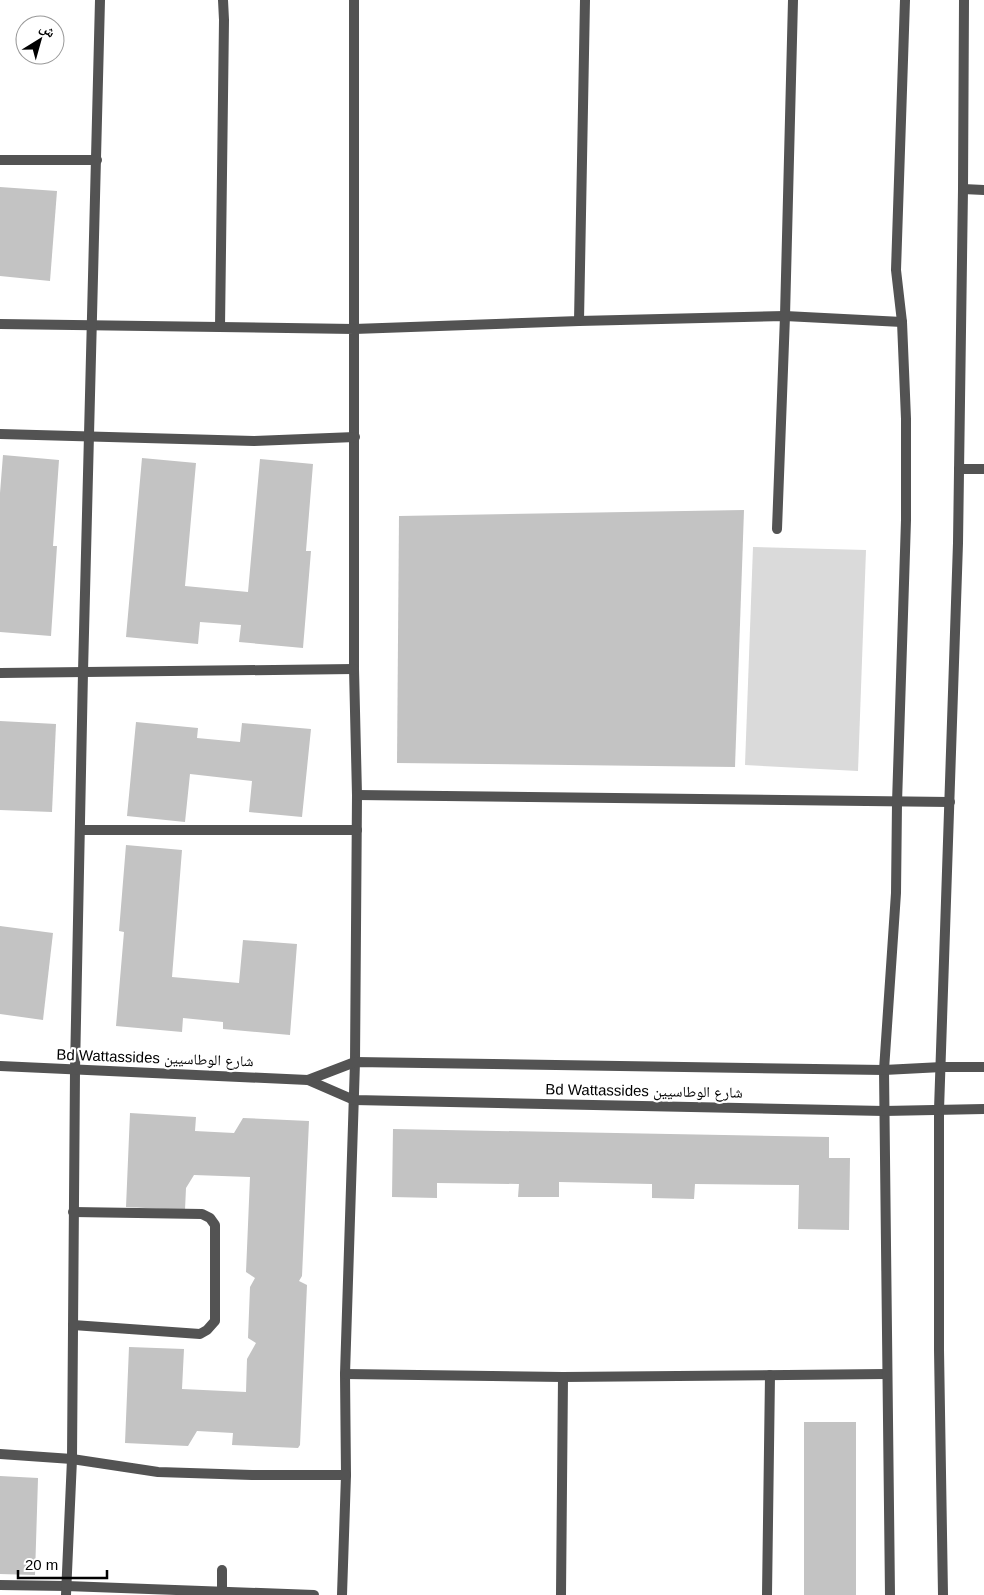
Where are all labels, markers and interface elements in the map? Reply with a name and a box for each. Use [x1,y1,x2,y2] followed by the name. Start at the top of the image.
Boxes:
[15,15,65,65] north arrow
[36,19,59,41] text: ش
[56,1046,254,1071] street label: Bd Wattassides شارع الوطاسيين
[545,1080,743,1103] street label: Bd Wattassides شارع الوطاسيين
[18,1548,106,1580] scale bar
[25,1556,58,1573] text: 20 m

